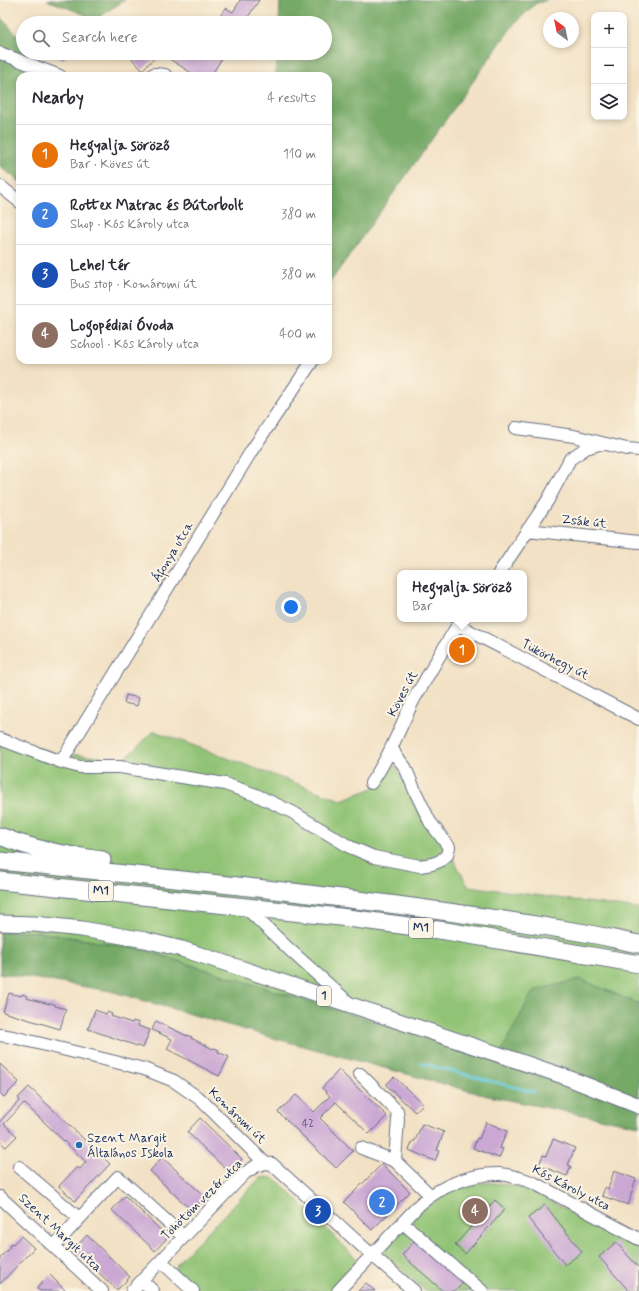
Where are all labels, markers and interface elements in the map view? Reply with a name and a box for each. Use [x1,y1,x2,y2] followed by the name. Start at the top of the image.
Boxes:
[543,12,579,48] north arrow
[591,12,627,120] map controls
[591,12,627,48] button: +
[16,16,332,60] search box
[30,27,52,49] icon: search
[62,28,138,48] text: Search here
[591,48,627,84] button: −
[591,84,627,120] button: layers
[32,87,84,109] text: Nearby
[267,90,316,107] text: 4 results
[70,136,170,156] text: Hegyalja söröző
[42,146,48,163] text: 1
[283,146,316,163] text: 110 m
[70,156,150,173] text: Bar · Köves út
[70,196,243,216] text: Rottex Matrac és Bútorbolt
[42,206,48,223] text: 2
[281,206,316,223] text: 380 m
[70,216,189,233] text: Shop · Kós Károly utca
[70,256,130,276] text: Lehel tér
[42,266,48,283] text: 3
[281,266,316,283] text: 380 m
[70,276,197,293] text: Bus stop · Komáromi út
[70,316,174,336] text: Logopédiai Óvoda
[41,326,49,343] text: 4
[279,326,316,343] text: 400 m
[70,336,199,353] text: School · Kós Károly utca
[561,511,608,533] street label: Zsák út
[147,518,199,586] street label: Áfonya utca
[397,570,527,622] popup
[412,578,512,598] text: Hegyalja söröző
[281,597,301,617] your location
[412,598,432,615] text: Bar
[449,635,475,665] pin: 1
[518,636,592,685] street label: Tükörhegy út
[384,668,422,720] street label: Köves út
[89,881,113,901] road number: M1
[409,918,433,938] road number: M1
[317,986,331,1006] road number: 1
[204,1084,270,1148] street label: Komáromi út
[302,1117,314,1131] house number: 42
[87,1130,174,1162] place label: Szent Margit Általános Iskola
[74,1140,84,1150] marker: Szent Margit Általános Iskola
[158,1156,246,1244] street label: Töhötöm vezér utca
[529,1161,613,1215] street label: Kós Károly utca
[369,1187,395,1217] pin: 2
[15,1190,106,1276] street label: Szent Margit utca
[305,1196,331,1226] pin: 3
[462,1196,488,1226] pin: 4

